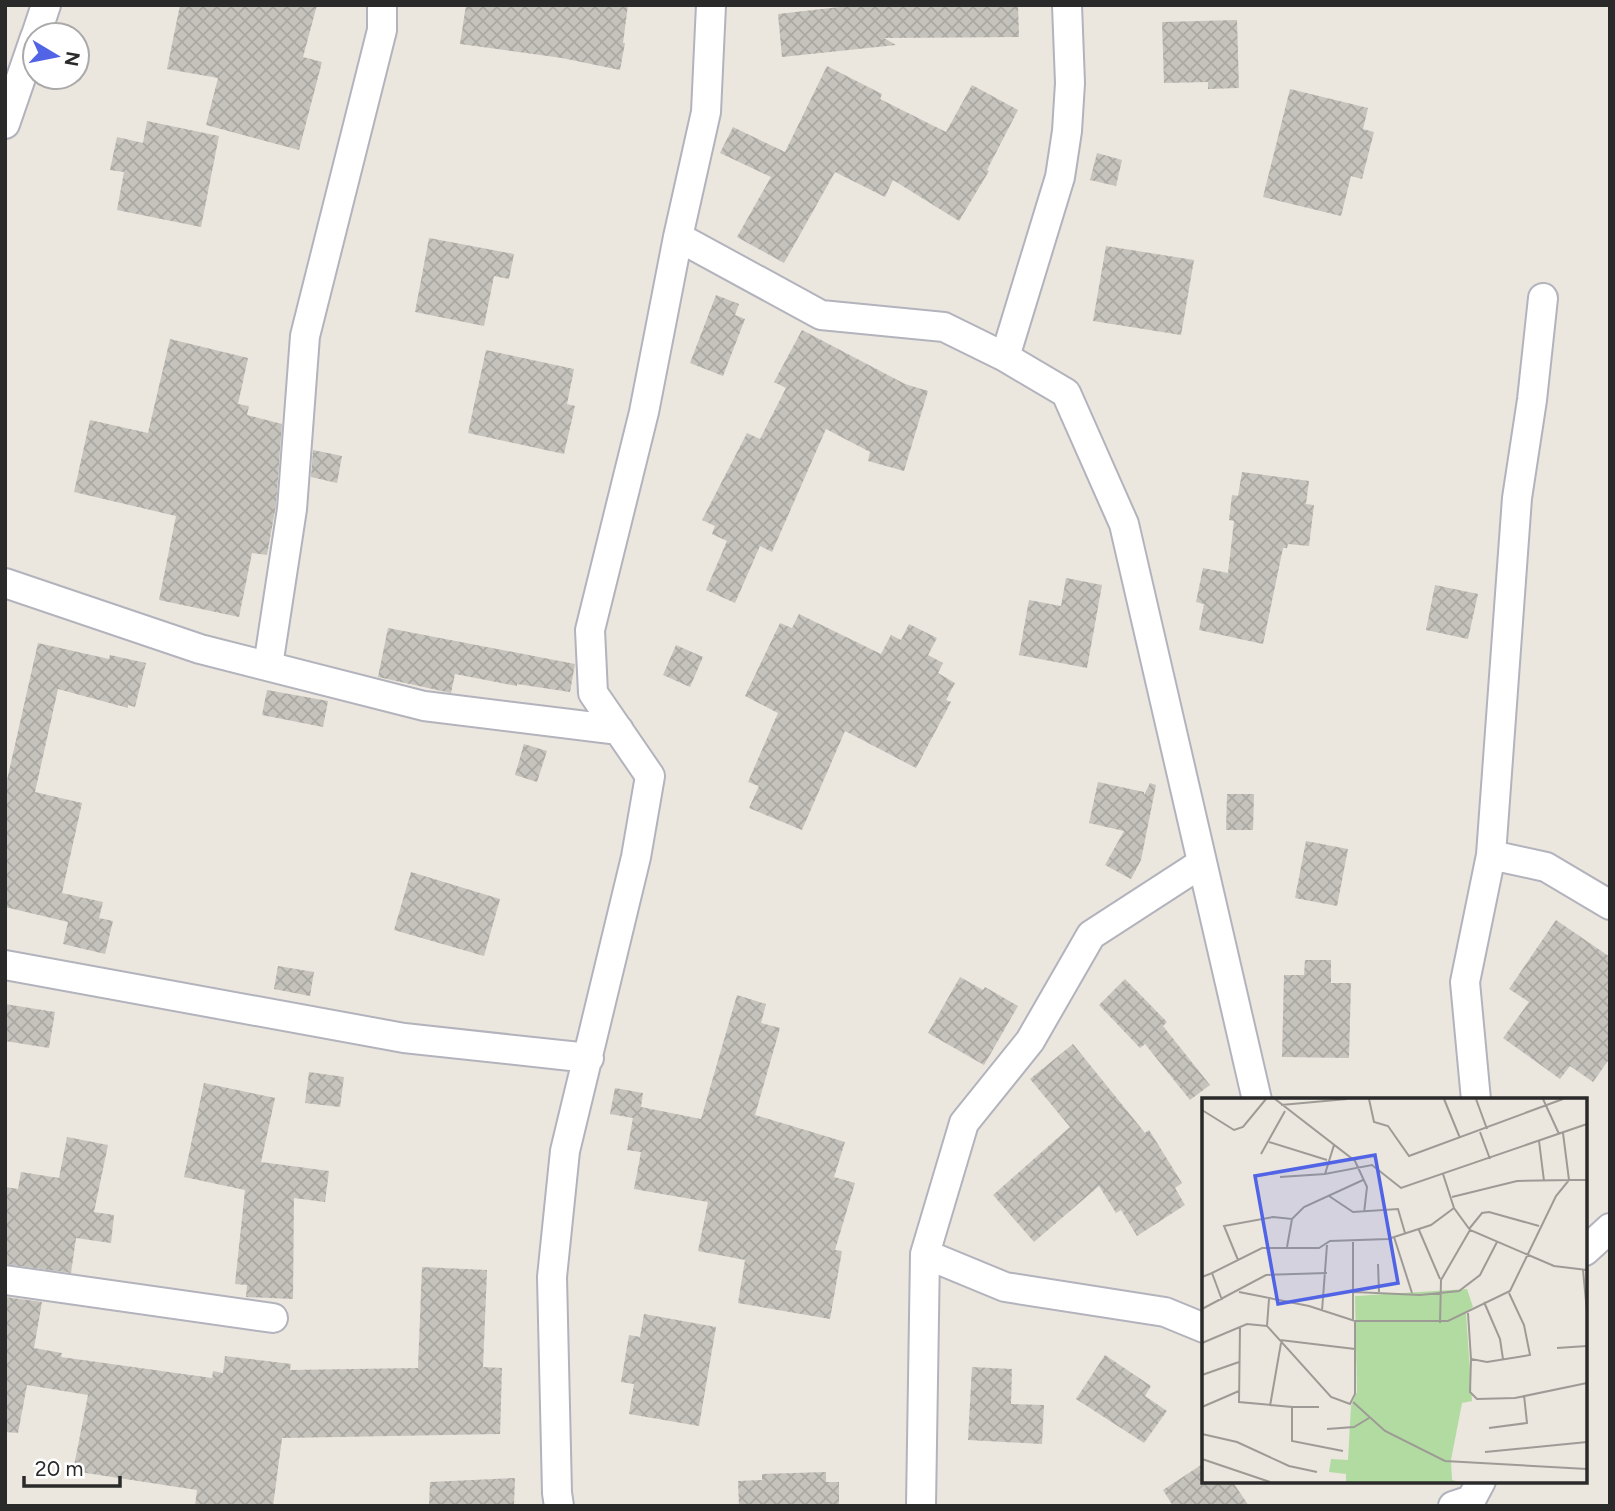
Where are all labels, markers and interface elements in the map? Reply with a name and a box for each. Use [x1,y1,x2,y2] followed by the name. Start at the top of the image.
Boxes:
[21,21,91,91] north arrow
[60,50,85,68] text: N
[1202,1098,1587,1483] inset map
[24,1444,121,1488] scale bar
[35,1456,83,1481] text: 20 m

